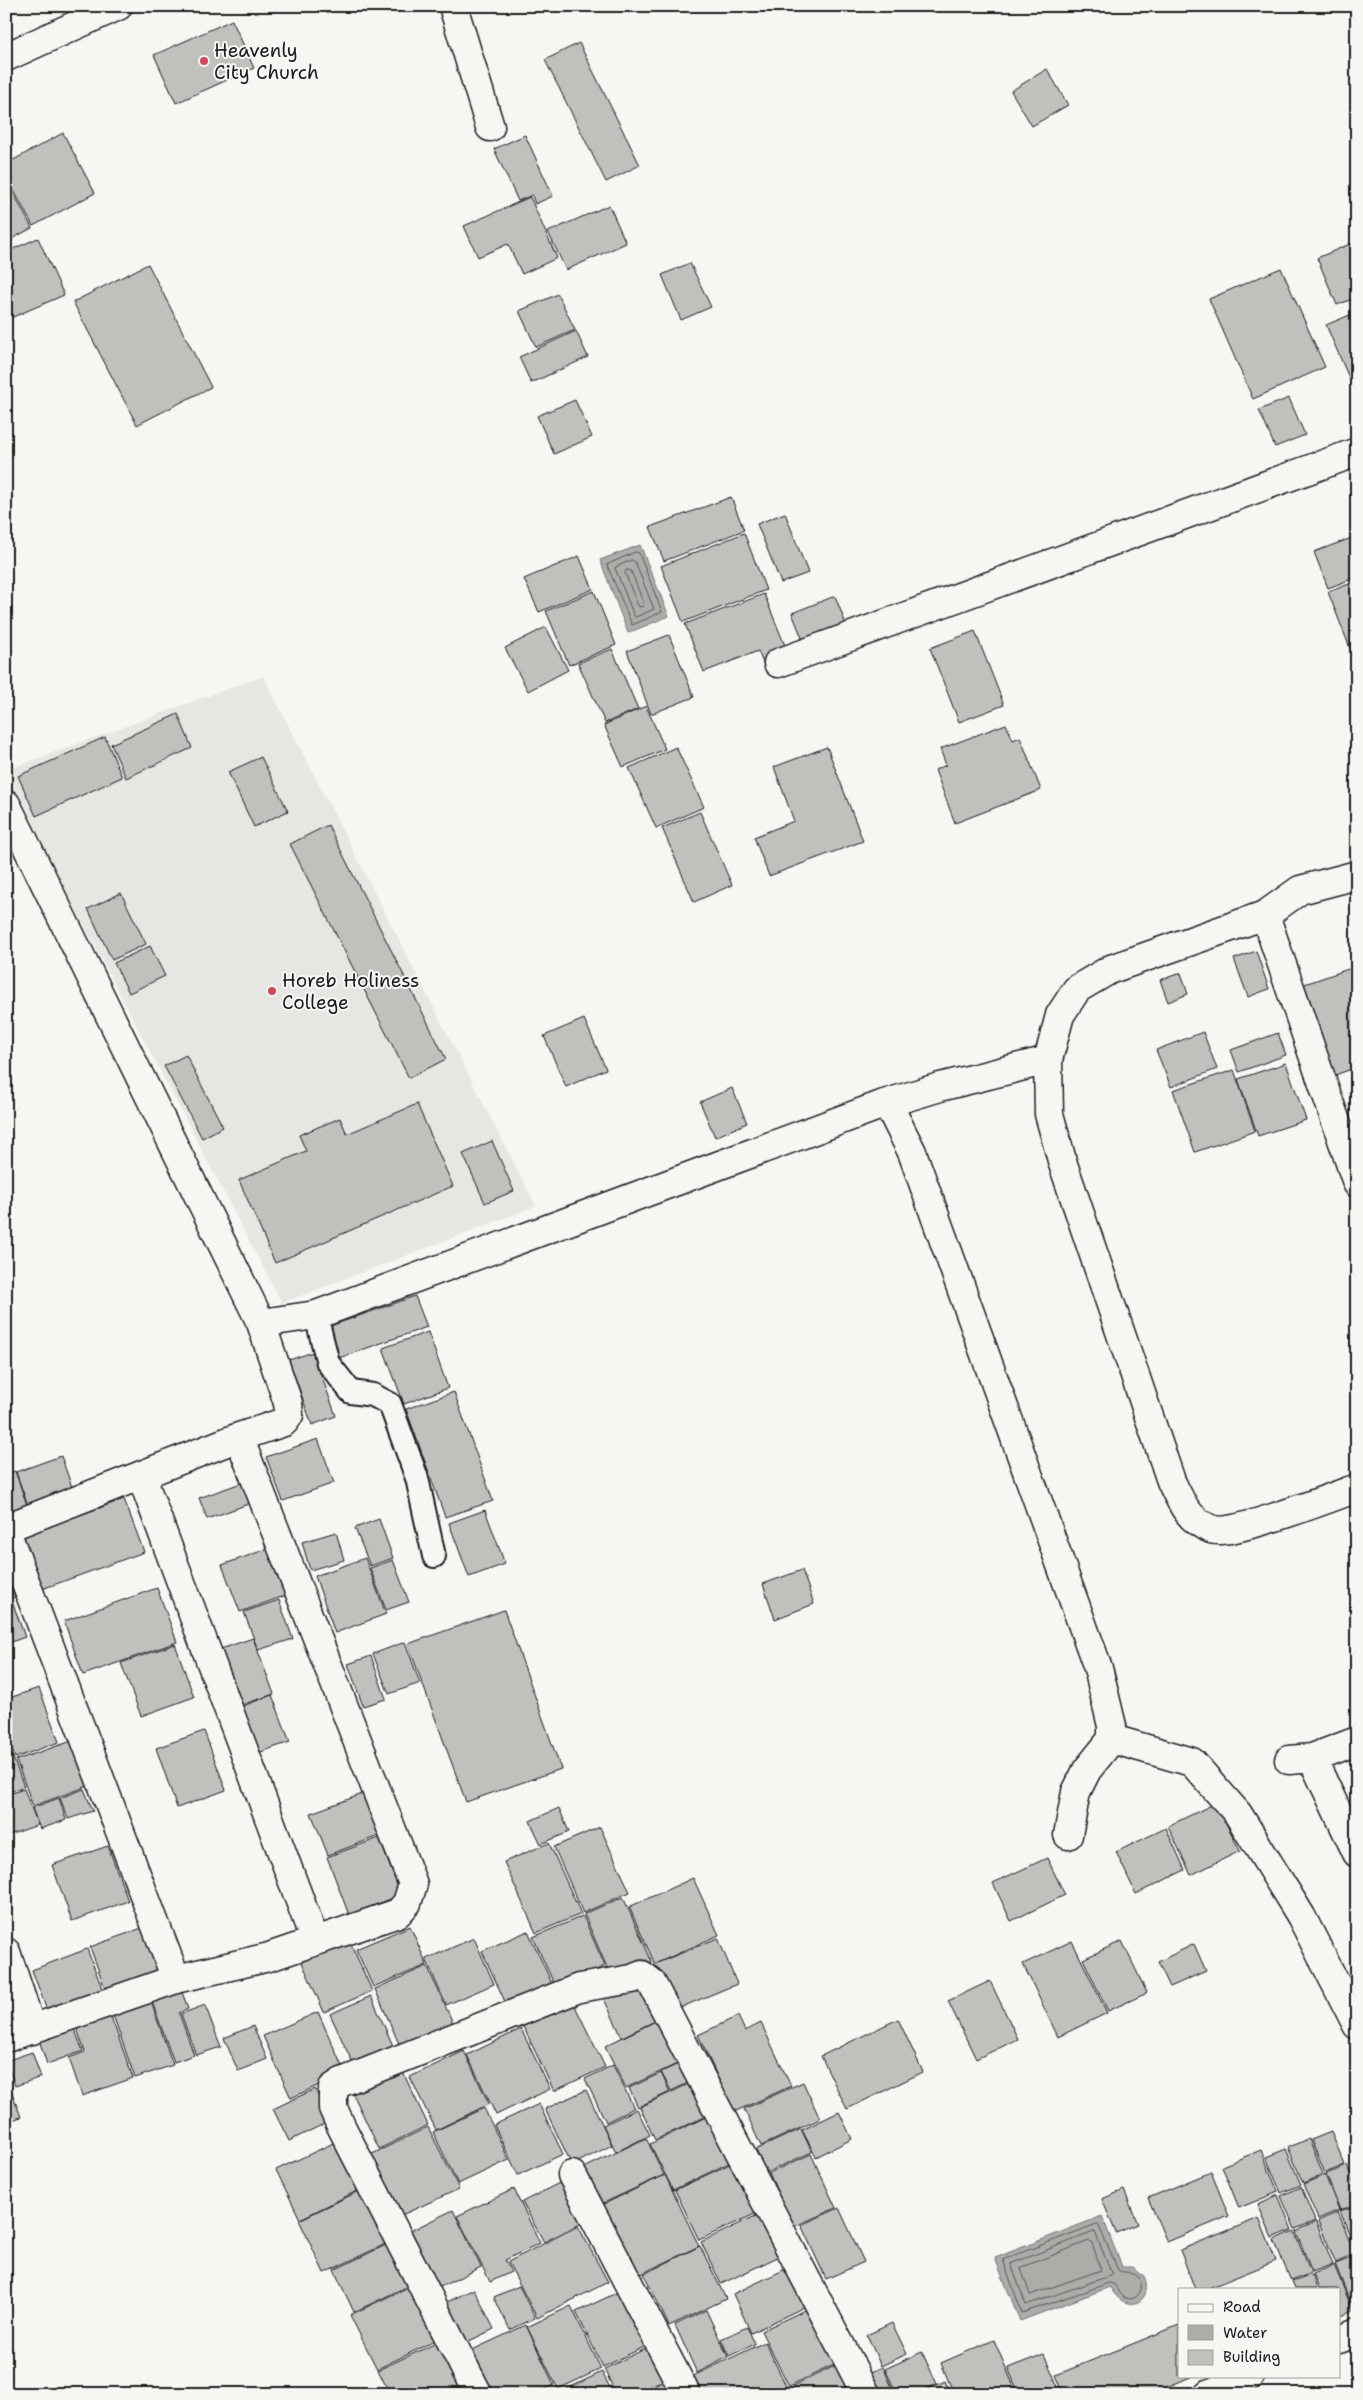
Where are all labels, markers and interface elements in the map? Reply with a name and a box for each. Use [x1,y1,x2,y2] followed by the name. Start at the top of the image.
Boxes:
[214,38,319,85] place label: Heavenly City Church
[198,55,210,67] marker: Heavenly City Church
[282,968,420,1015] place label: Horeb Holiness College
[266,985,278,997] marker: Horeb Holiness College
[1178,2288,1340,2378] legend
[1223,2297,1261,2317] text: Road
[1223,2323,1267,2343] text: Water
[1223,2347,1280,2367] text: Building

